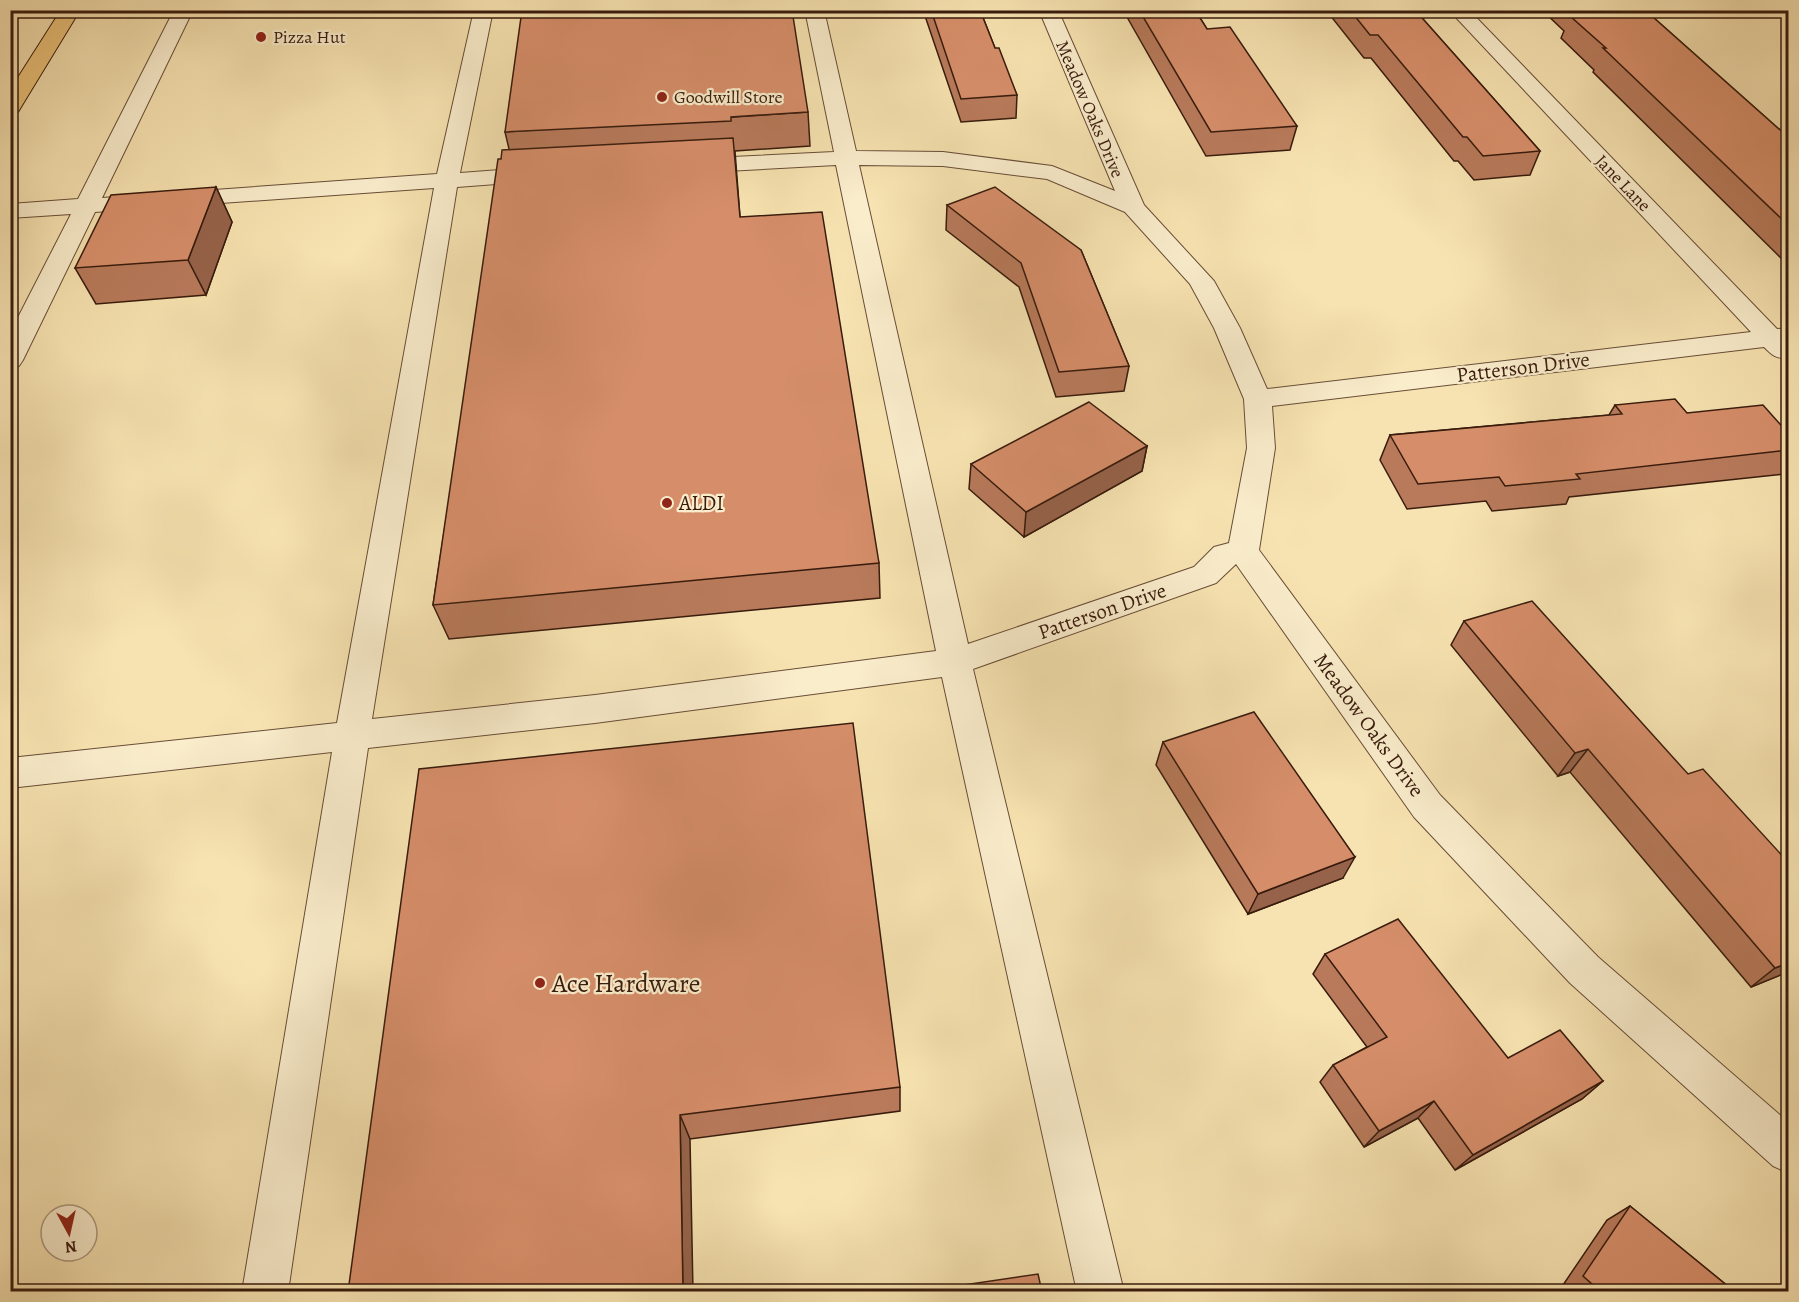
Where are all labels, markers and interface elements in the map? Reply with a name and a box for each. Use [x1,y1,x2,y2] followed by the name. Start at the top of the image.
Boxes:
[273,25,346,49] place label: Pizza Hut
[254,30,268,44] marker: Pizza Hut
[1050,37,1130,181] street label: Meadow Oaks Drive
[674,85,783,109] place label: Goodwill Store
[655,90,669,104] marker: Goodwill Store
[1590,149,1656,217] street label: Jane Lane
[1455,345,1591,389] street label: Patterson Drive
[678,489,724,517] place label: ALDI
[660,496,674,510] marker: ALDI
[1034,576,1170,646] street label: Patterson Drive
[1307,647,1431,803] street label: Meadow Oaks Drive
[551,966,700,1001] place label: Ace Hardware
[533,976,547,990] marker: Ace Hardware
[39,1203,99,1263] north arrow
[63,1235,78,1259] text: N

